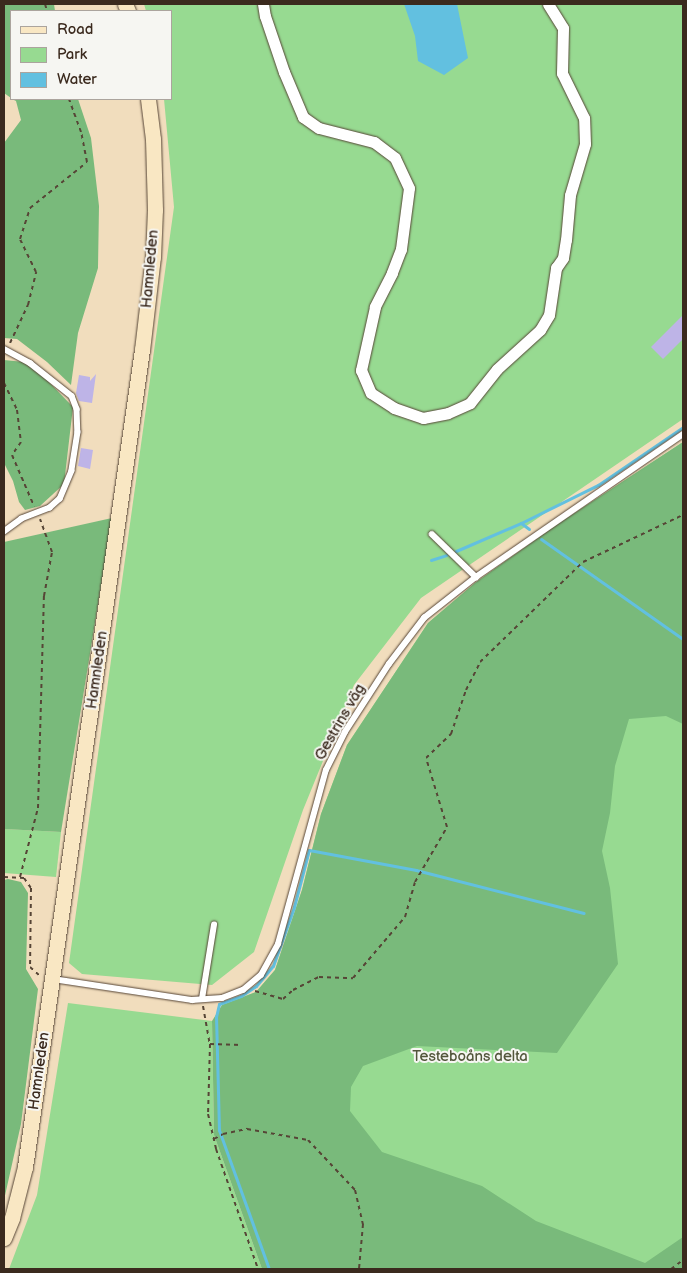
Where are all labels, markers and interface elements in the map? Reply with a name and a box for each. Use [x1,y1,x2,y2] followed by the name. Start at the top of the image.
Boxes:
[10,10,172,100] legend
[57,20,93,39] text: Road
[57,45,87,64] text: Park
[57,70,97,89] text: Water
[138,229,162,309] street label: Hamnleden
[83,630,111,710] street label: Hamnleden
[311,681,369,763] street label: Gestrins väg
[25,1031,53,1111] street label: Hamnleden
[412,1048,528,1066] park label: Testeboåns delta

